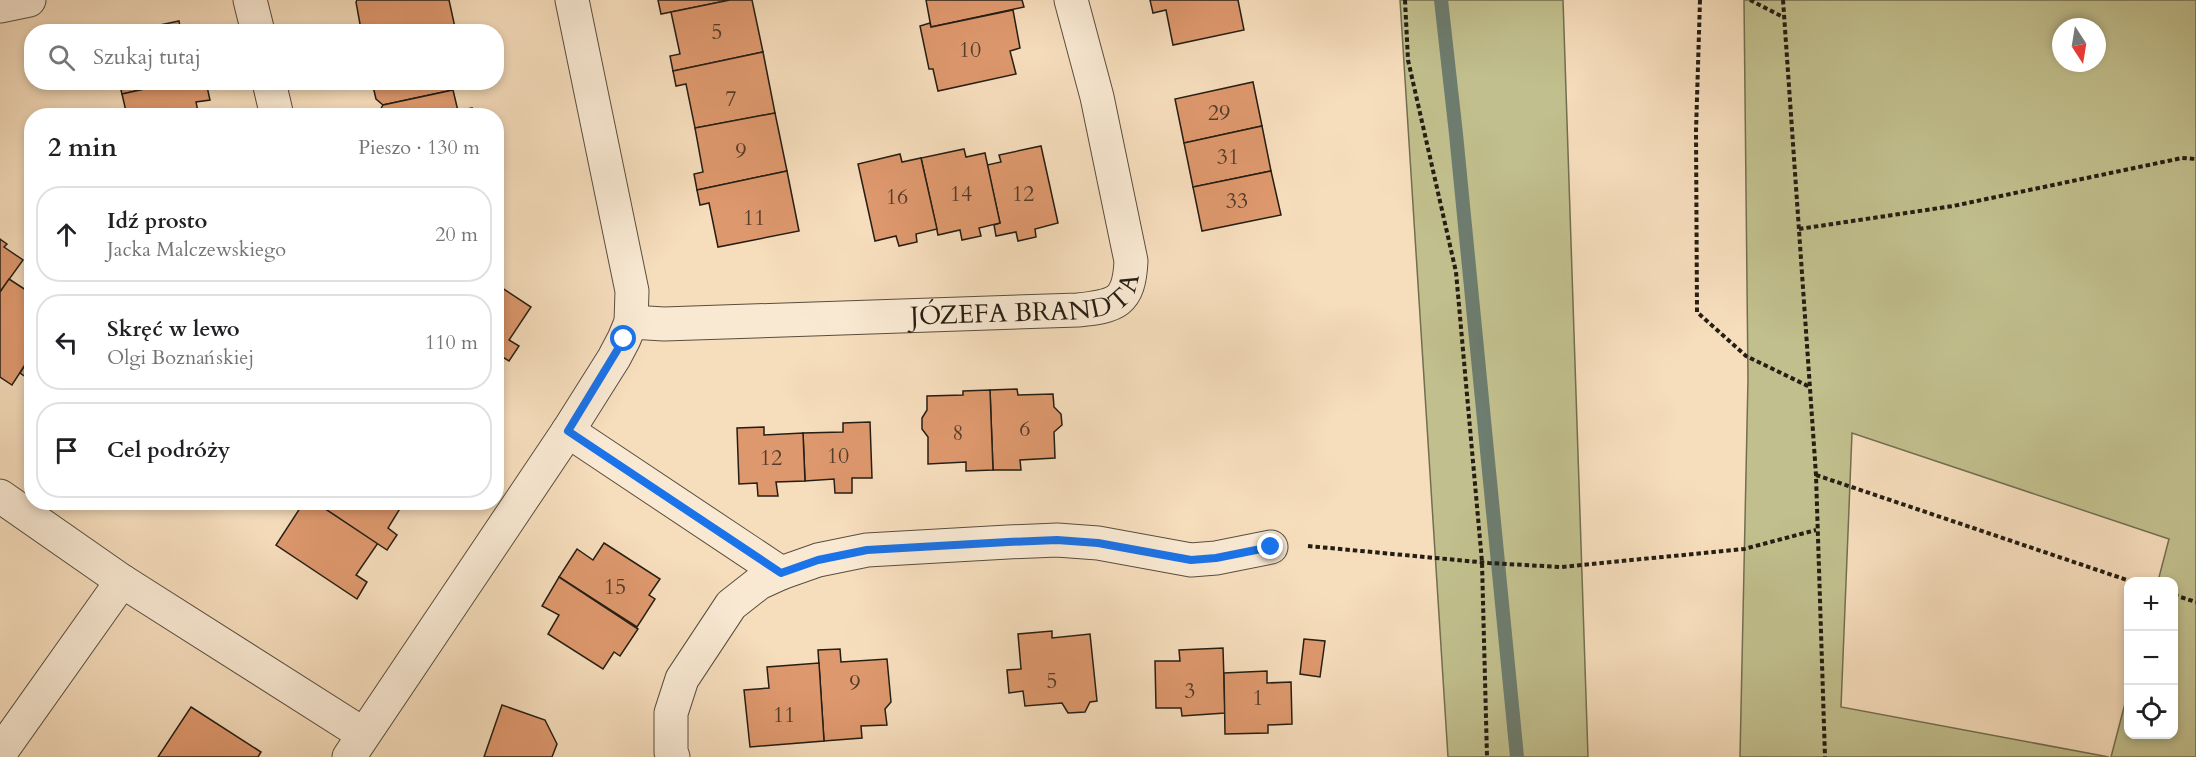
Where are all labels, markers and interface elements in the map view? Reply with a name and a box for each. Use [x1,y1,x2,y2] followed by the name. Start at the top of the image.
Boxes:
[711,17,723,47] house number: 5
[2052,18,2106,72] north arrow
[24,24,504,90] search box
[959,35,981,65] house number: 10
[45,41,78,74] icon: search
[93,42,201,72] text: Szukaj tutaj
[725,84,737,114] house number: 7
[1208,98,1230,128] house number: 29
[48,130,117,165] text: 2 min
[358,134,480,161] text: Pieszo · 130 m
[735,136,747,166] house number: 9
[1217,142,1239,172] house number: 31
[950,179,972,209] house number: 14
[1012,179,1034,209] house number: 12
[886,182,908,212] house number: 16
[1226,186,1248,216] house number: 33
[743,203,765,233] house number: 11
[107,206,207,236] text: Idź prosto
[50,218,83,251] icon: ahead
[435,221,478,248] text: 20 m
[107,236,286,263] text: Jacka Malczewskiego
[906,269,1148,333] street label: JÓZEFA BRANDTA
[107,314,240,344] text: Skręć w lewo
[610,325,636,351] route start
[50,326,83,359] icon: left
[425,329,478,356] text: 110 m
[107,344,254,371] text: Olgi Boznańskiej
[1019,414,1031,444] house number: 6
[952,418,964,448] house number: 8
[50,434,83,467] icon: arrive
[107,435,230,465] text: Cel podróży
[827,441,849,471] house number: 10
[760,443,782,473] house number: 12
[1257,533,1283,559] route end
[604,572,626,602] house number: 15
[2124,577,2178,739] map controls
[2124,577,2178,631] button: +
[2124,631,2178,685] button: −
[1046,666,1058,696] house number: 5
[849,668,861,698] house number: 9
[1184,676,1196,706] house number: 3
[1252,683,1264,713] house number: 1
[2124,685,2178,739] button: locate
[773,700,795,730] house number: 11

